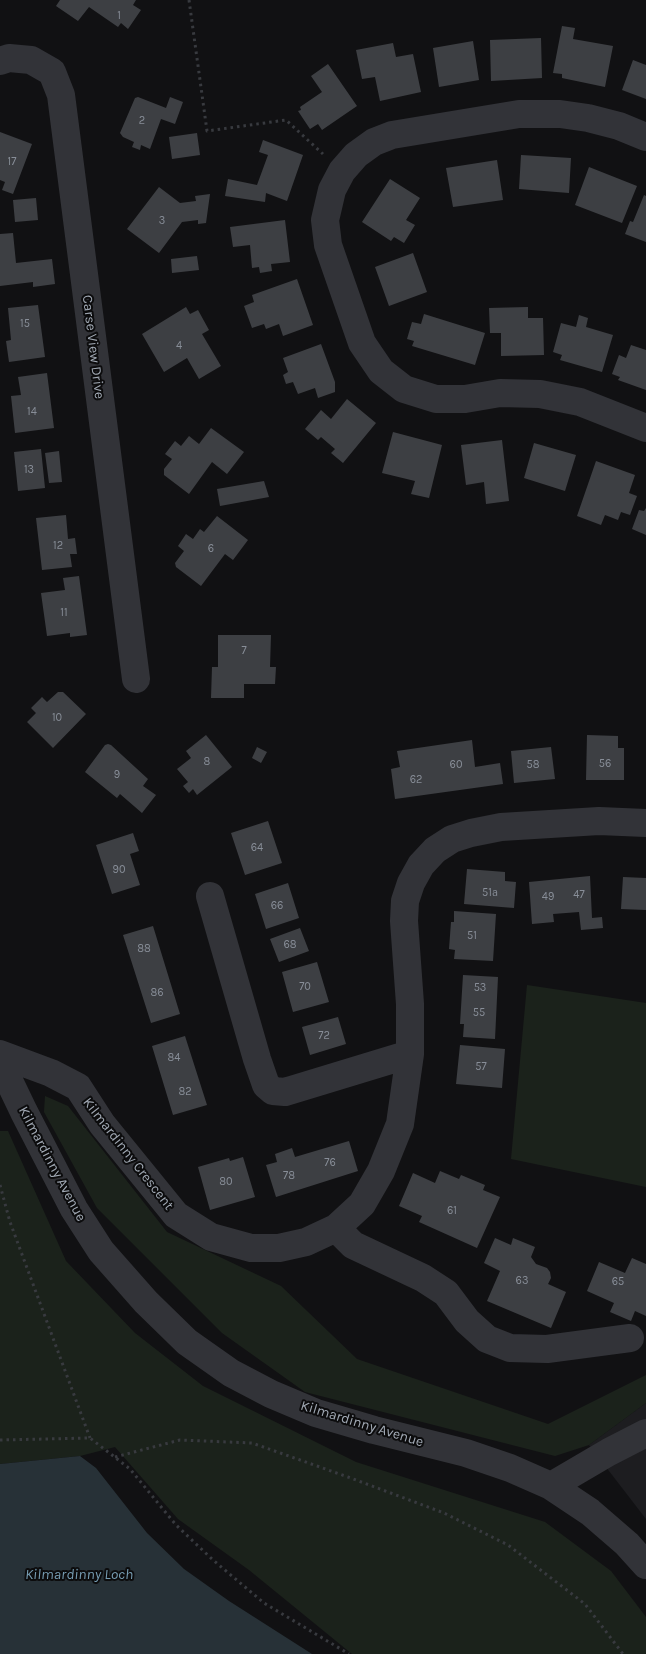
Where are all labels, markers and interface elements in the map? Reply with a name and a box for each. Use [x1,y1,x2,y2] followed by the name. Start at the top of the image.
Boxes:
[117,9,121,23] house number: 1
[139,114,145,128] house number: 2
[8,155,16,169] house number: 17
[159,214,165,228] house number: 3
[78,294,108,400] street label: Carse View Drive
[20,317,30,331] house number: 15
[176,339,182,353] house number: 4
[27,405,37,419] house number: 14
[24,463,34,477] house number: 13
[53,539,63,553] house number: 12
[208,542,214,556] house number: 6
[60,606,68,620] house number: 11
[241,644,247,658] house number: 7
[52,711,62,725] house number: 10
[204,755,210,769] house number: 8
[599,757,611,771] house number: 56
[450,758,462,772] house number: 60
[527,758,539,772] house number: 58
[114,768,120,782] house number: 9
[410,773,422,787] house number: 62
[251,841,263,855] house number: 64
[113,863,125,877] house number: 90
[482,886,498,900] house number: 51a
[573,888,585,902] house number: 47
[542,890,554,904] house number: 49
[271,899,283,913] house number: 66
[467,929,477,943] house number: 51
[283,938,297,952] house number: 68
[137,942,151,956] house number: 88
[299,980,311,994] house number: 70
[474,981,486,995] house number: 53
[150,986,164,1000] house number: 86
[473,1006,485,1020] house number: 55
[318,1029,330,1043] house number: 72
[168,1051,180,1065] house number: 84
[475,1060,487,1074] house number: 57
[178,1085,192,1099] house number: 82
[79,1094,177,1214] street label: Kilmardinny Crescent
[15,1104,89,1224] street label: Kilmardinny Avenue
[324,1156,336,1170] house number: 76
[283,1169,295,1183] house number: 78
[219,1175,233,1189] house number: 80
[447,1204,457,1218] house number: 61
[516,1274,528,1288] house number: 63
[612,1275,624,1289] house number: 65
[298,1397,426,1451] street label: Kilmardinny Avenue
[25,1566,133,1584] water label: Kilmardinny Loch

